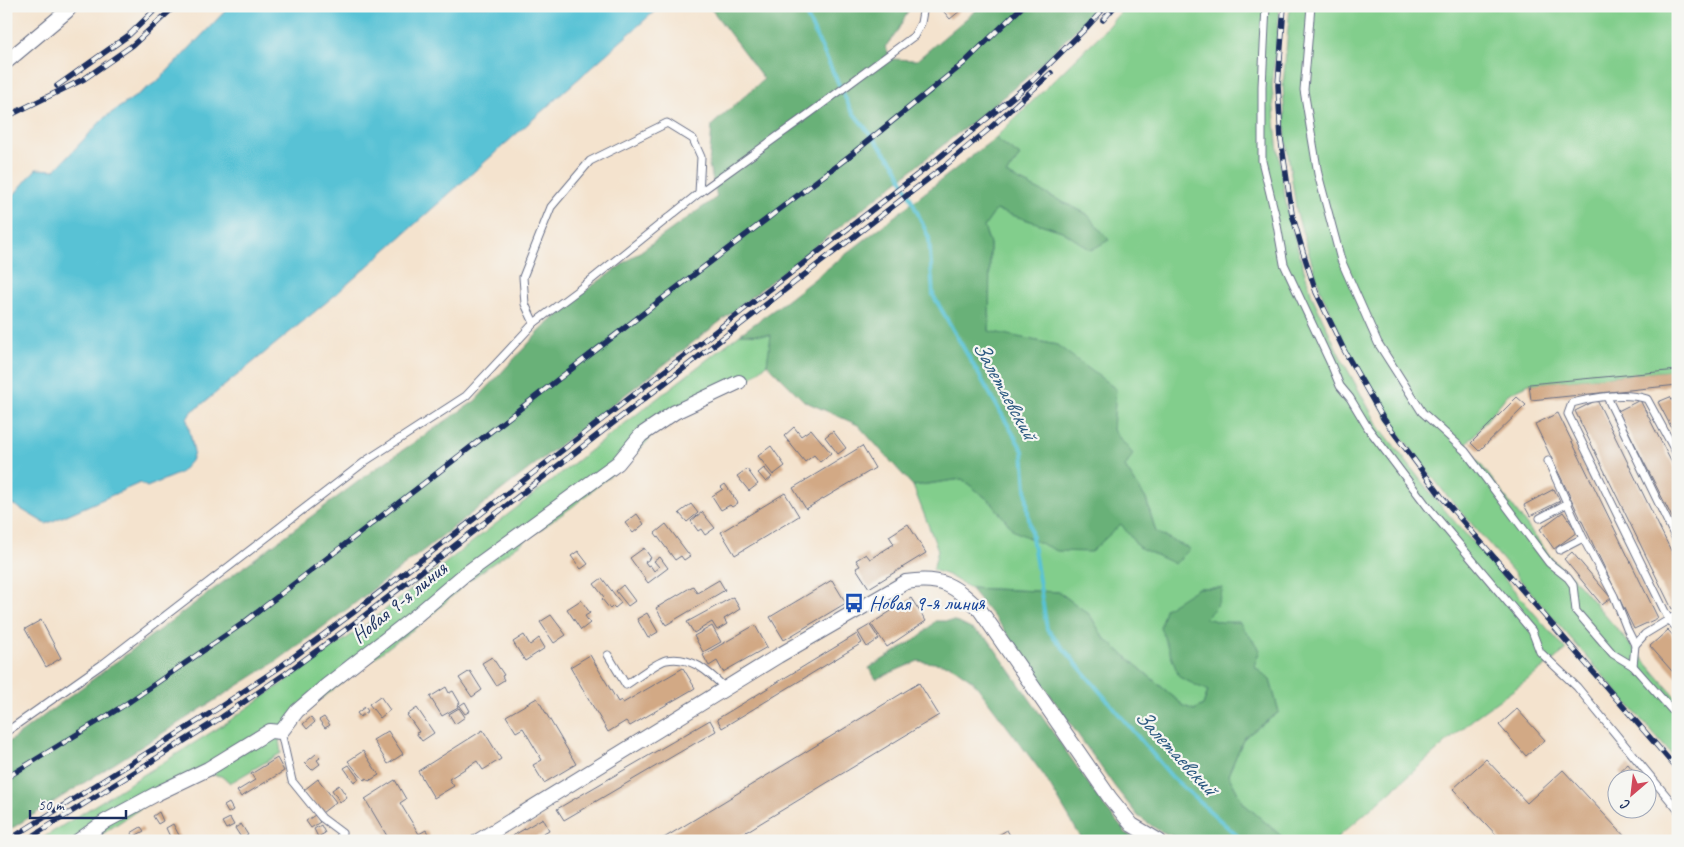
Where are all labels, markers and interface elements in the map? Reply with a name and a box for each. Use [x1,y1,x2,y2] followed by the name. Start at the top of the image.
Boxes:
[966,336,1046,448] water label: Залетаевский
[346,555,453,648] street label: Новая 9-я линия
[869,590,986,616] place label: Новая 9-я линия
[843,592,865,614] bus stop icon: Новая 9-я линия
[1129,703,1226,805] water label: Залетаевский
[1606,770,1656,820] north arrow
[30,787,126,819] scale bar
[1617,795,1633,814] text: С
[38,796,65,815] text: 50 m

